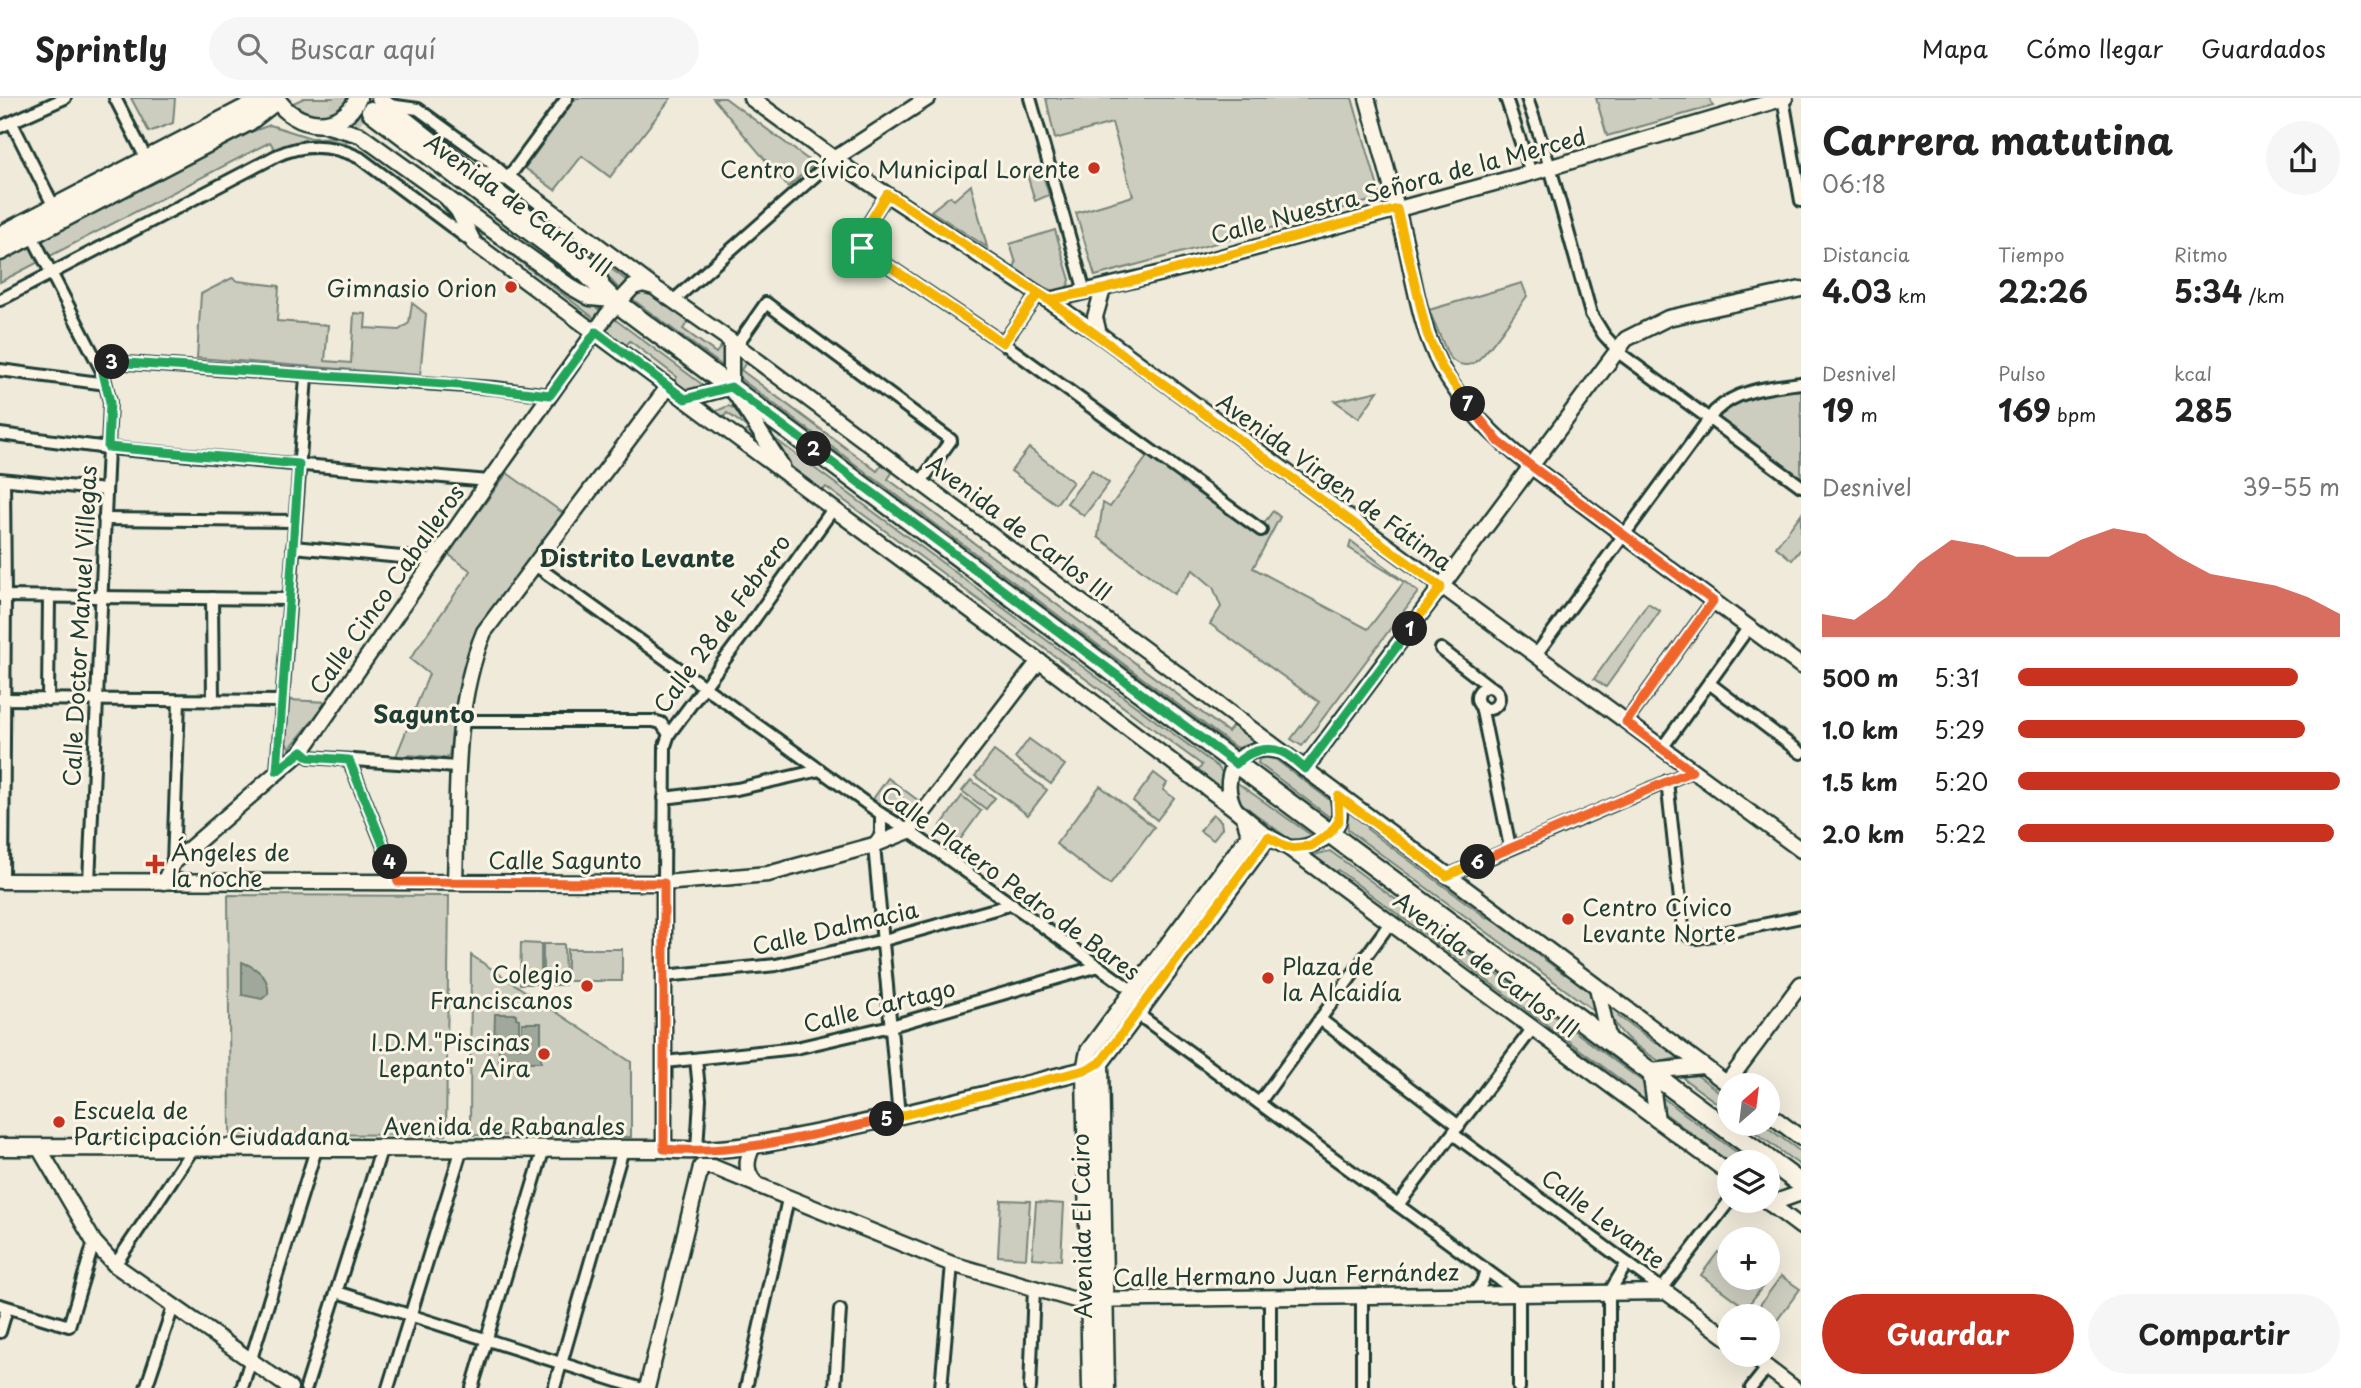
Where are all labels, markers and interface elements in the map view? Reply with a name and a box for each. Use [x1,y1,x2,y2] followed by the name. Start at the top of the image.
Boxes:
[209,17,699,80] search box
[35,23,167,73] text: Sprintly
[233,29,271,67] icon: search
[289,29,436,68] text: Buscar aquí
[1922,30,1988,66] text: Mapa
[2026,30,2163,66] text: Cómo llegar
[2201,30,2326,66] text: Guardados
[1822,111,2173,168] text: Carrera matutina
[1207,118,1589,252] street label: Calle Nuestra Señora de la Merced
[2266,121,2340,195] button: share
[418,124,620,284] street label: Avenida de Carlos III
[720,151,1080,186] place label: Centro Cívico Municipal Lorente
[1086,160,1102,176] marker: Centro Cívico Municipal Lorente
[1822,166,1886,201] text: 06:18
[832,218,892,278] pin
[843,229,881,267] icon: arrive
[1822,240,1910,268] text: Distancia
[1998,240,2065,268] text: Tiempo
[2174,240,2228,268] text: Ritmo
[1822,268,1892,313] text: 4.03
[1998,268,2088,313] text: 22:26
[2174,268,2242,313] text: 5:34
[327,270,497,305] place label: Gimnasio Orion
[503,279,519,295] marker: Gimnasio Orion
[1892,281,1927,309] text: km
[2242,281,2285,309] text: /km
[94,344,130,380] pin: 3
[105,347,118,375] text: 3
[1822,359,1896,387] text: Desnivel
[1998,359,2046,387] text: Pulso
[2174,359,2212,387] text: kcal
[1210,383,1460,579] street label: Avenida Virgen de Fátima
[1450,386,1486,422] pin: 7
[1822,387,1854,432] text: 19
[1998,387,2051,432] text: 169
[2174,387,2233,432] text: 285
[1462,389,1473,417] text: 7
[1854,400,1878,428] text: m
[2051,400,2096,428] text: bpm
[796,432,832,466] pin: 2
[807,434,820,462] text: 2
[920,445,1120,609] street label: Avenida de Carlos III
[53,464,105,788] street label: Calle Doctor Manuel Villegas
[1822,469,1912,504] text: Desnivel
[2243,469,2340,504] text: 39–55 m
[300,477,472,701] street label: Calle Cinco Caballeros
[644,526,798,720] street label: Calle 28 de Febrero
[539,539,735,575] district label: Distrito Levante
[1392,612,1428,646] pin: 1
[1405,614,1414,642] text: 1
[1822,660,1899,695] text: 500 m
[1934,660,1979,695] text: 5:31
[373,695,475,731] district label: Sagunto
[1822,712,1899,747] text: 1.0 km
[1934,712,1985,747] text: 5:29
[1822,764,1898,799] text: 1.5 km
[1934,764,1988,799] text: 5:20
[874,776,1148,988] street label: Calle Platero Pedro de Bares
[1822,816,1904,851] text: 2.0 km
[1934,816,1986,851] text: 5:22
[171,834,290,895] place label: Ángeles de la noche
[488,842,642,877] street label: Calle Sagunto
[372,844,408,880] pin: 4
[1460,844,1496,880] pin: 6
[383,847,396,875] text: 4
[1471,847,1484,875] text: 6
[145,854,165,874] marker: Ángeles de la noche
[1387,882,1587,1046] street label: Avenida de Carlos III
[1582,889,1736,950] place label: Centro Cívico Levante Norte
[748,891,922,963] street label: Calle Dalmacia
[1560,911,1576,927] marker: Centro Cívico Levante Norte
[1282,948,1402,1009] place label: Plaza de la Alcaidía
[430,956,573,1017] place label: Colegio Franciscanos
[799,969,959,1041] street label: Calle Cartago
[1260,970,1276,986] marker: Plaza de la Alcaidía
[579,978,595,994] marker: Colegio Franciscanos
[371,1024,531,1085] place label: I.D.M."Piscinas Lepanto" Aira
[536,1046,552,1062] marker: I.D.M."Piscinas Lepanto" Aira
[1717,1073,1780,1136] north arrow
[1717,1073,1780,1367] map controls
[73,1092,350,1153] place label: Escuela de Participación Ciudadana
[870,1102,904,1136] pin: 5
[880,1104,893,1132] text: 5
[383,1108,625,1143] street label: Avenida de Rabanales
[51,1114,67,1130] marker: Escuela de Participación Ciudadana
[1062,1133,1100,1319] street label: Avenida El Cairo
[1717,1150,1780,1213] button: layers
[1534,1160,1674,1276] street label: Calle Levante
[1717,1227,1780,1290] button: +
[1113,1253,1459,1295] street label: Calle Hermano Juan Fernández
[1822,1294,2074,1374] button: Guardar
[2088,1294,2340,1374] button: Compartir
[1717,1304,1780,1367] button: −

